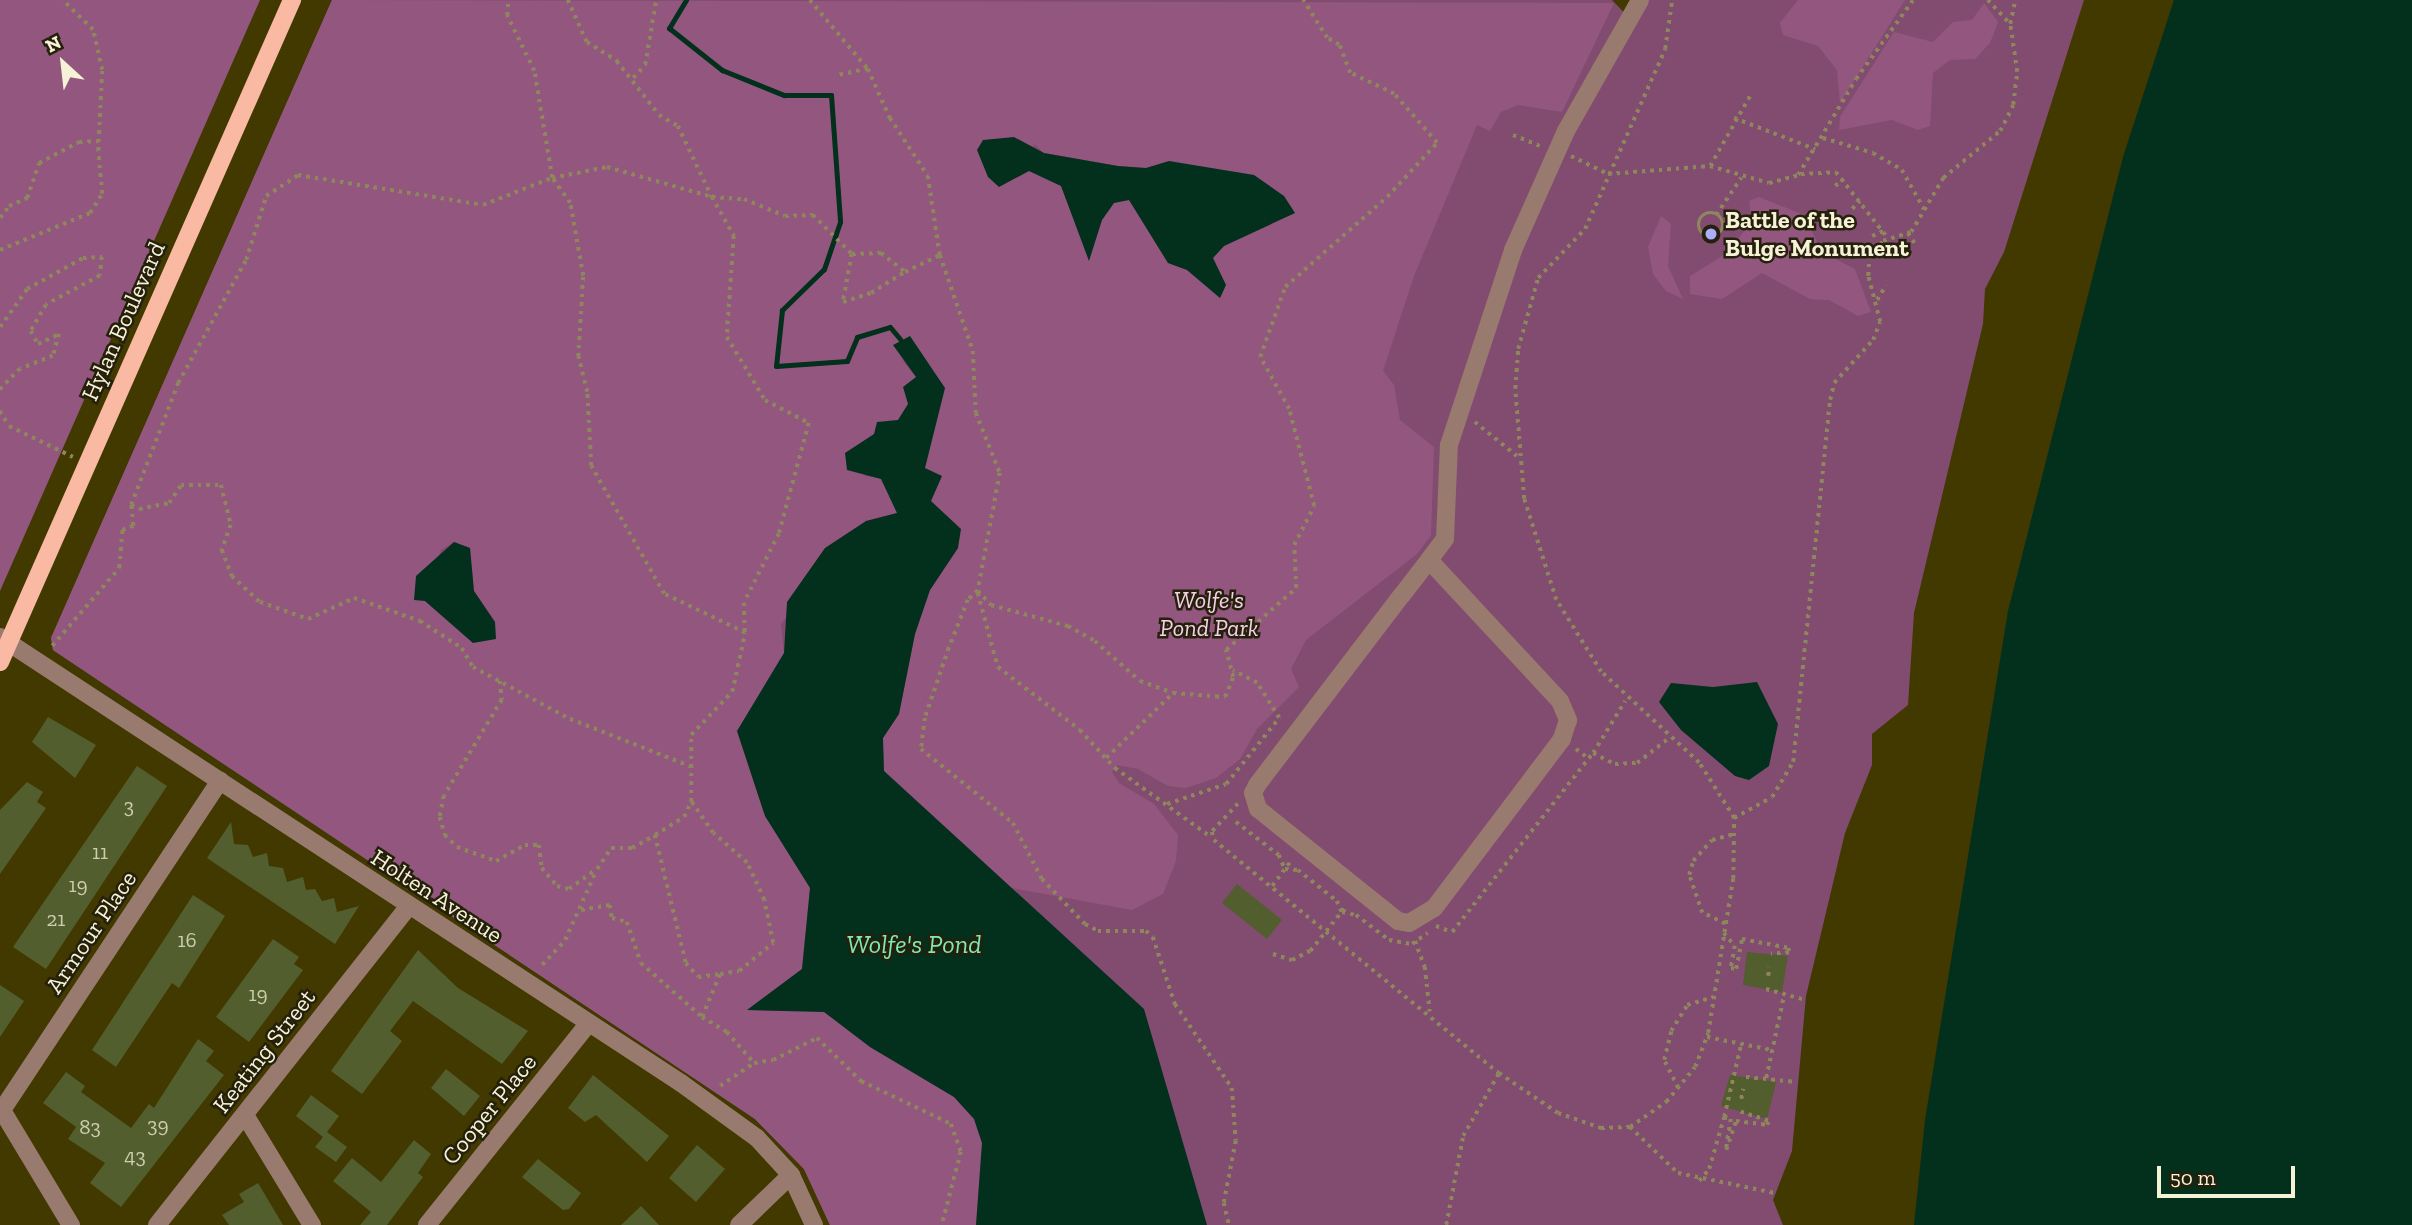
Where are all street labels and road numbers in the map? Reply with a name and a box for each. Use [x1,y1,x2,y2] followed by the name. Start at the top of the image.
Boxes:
[75,237,171,405] street label: Hylan Boulevard
[366,843,508,949] street label: Holten Avenue
[39,865,143,999] street label: Armour Place
[207,983,321,1119] street label: Keating Street
[436,1048,542,1170] street label: Cooper Place

